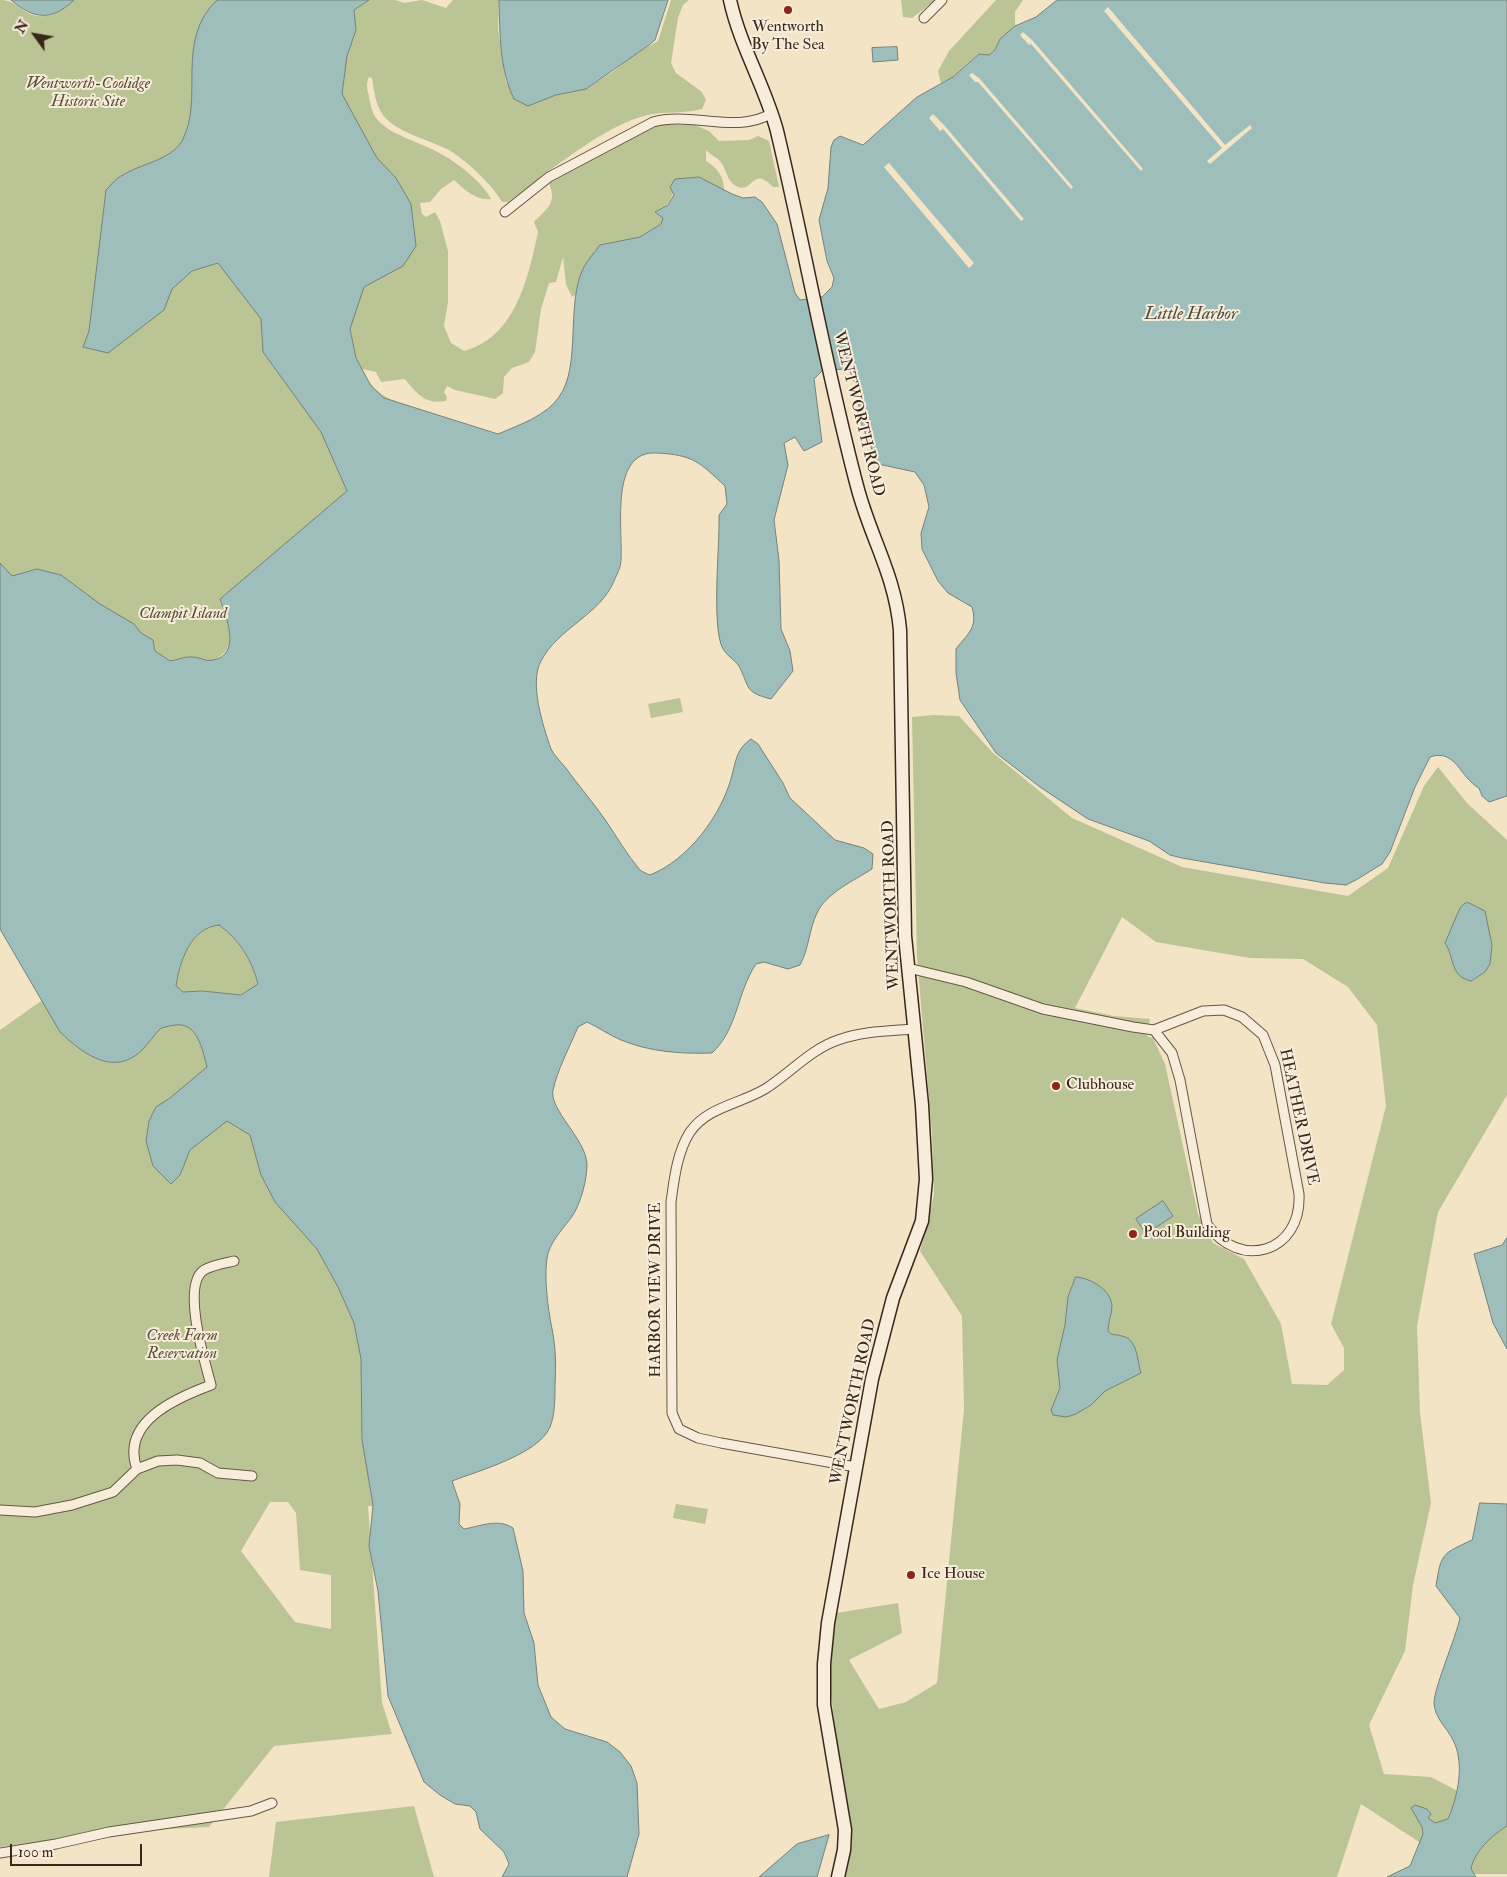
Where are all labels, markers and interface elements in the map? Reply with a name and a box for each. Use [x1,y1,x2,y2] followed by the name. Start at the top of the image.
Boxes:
[782,4,794,16] marker: Wentworth By The Sea
[10,10,60,60] north arrow
[11,17,32,37] text: N
[751,18,825,56] place label: Wentworth By The Sea
[26,75,150,113] park label: Wentworth-Coolidge Historic Site
[1144,304,1238,326] water label: Little Harbor
[828,329,888,499] street label: WENTWORTH ROAD
[139,605,227,625] park label: Clampit Island
[879,820,905,990] street label: WENTWORTH ROAD
[1274,1047,1322,1187] street label: HEATHER DRIVE
[1066,1076,1134,1096] place label: Clubhouse
[1050,1080,1062,1092] marker: Clubhouse
[647,1202,667,1378] street label: HARBOR VIEW DRIVE
[1143,1224,1230,1244] place label: Pool Building
[1127,1228,1139,1240] marker: Pool Building
[827,1317,881,1487] street label: WENTWORTH ROAD
[146,1327,218,1365] park label: Creek Farm Reservation
[921,1565,985,1585] place label: Ice House
[905,1569,917,1581] marker: Ice House
[12,1834,145,1866] scale bar
[18,1843,53,1862] text: 100 m

